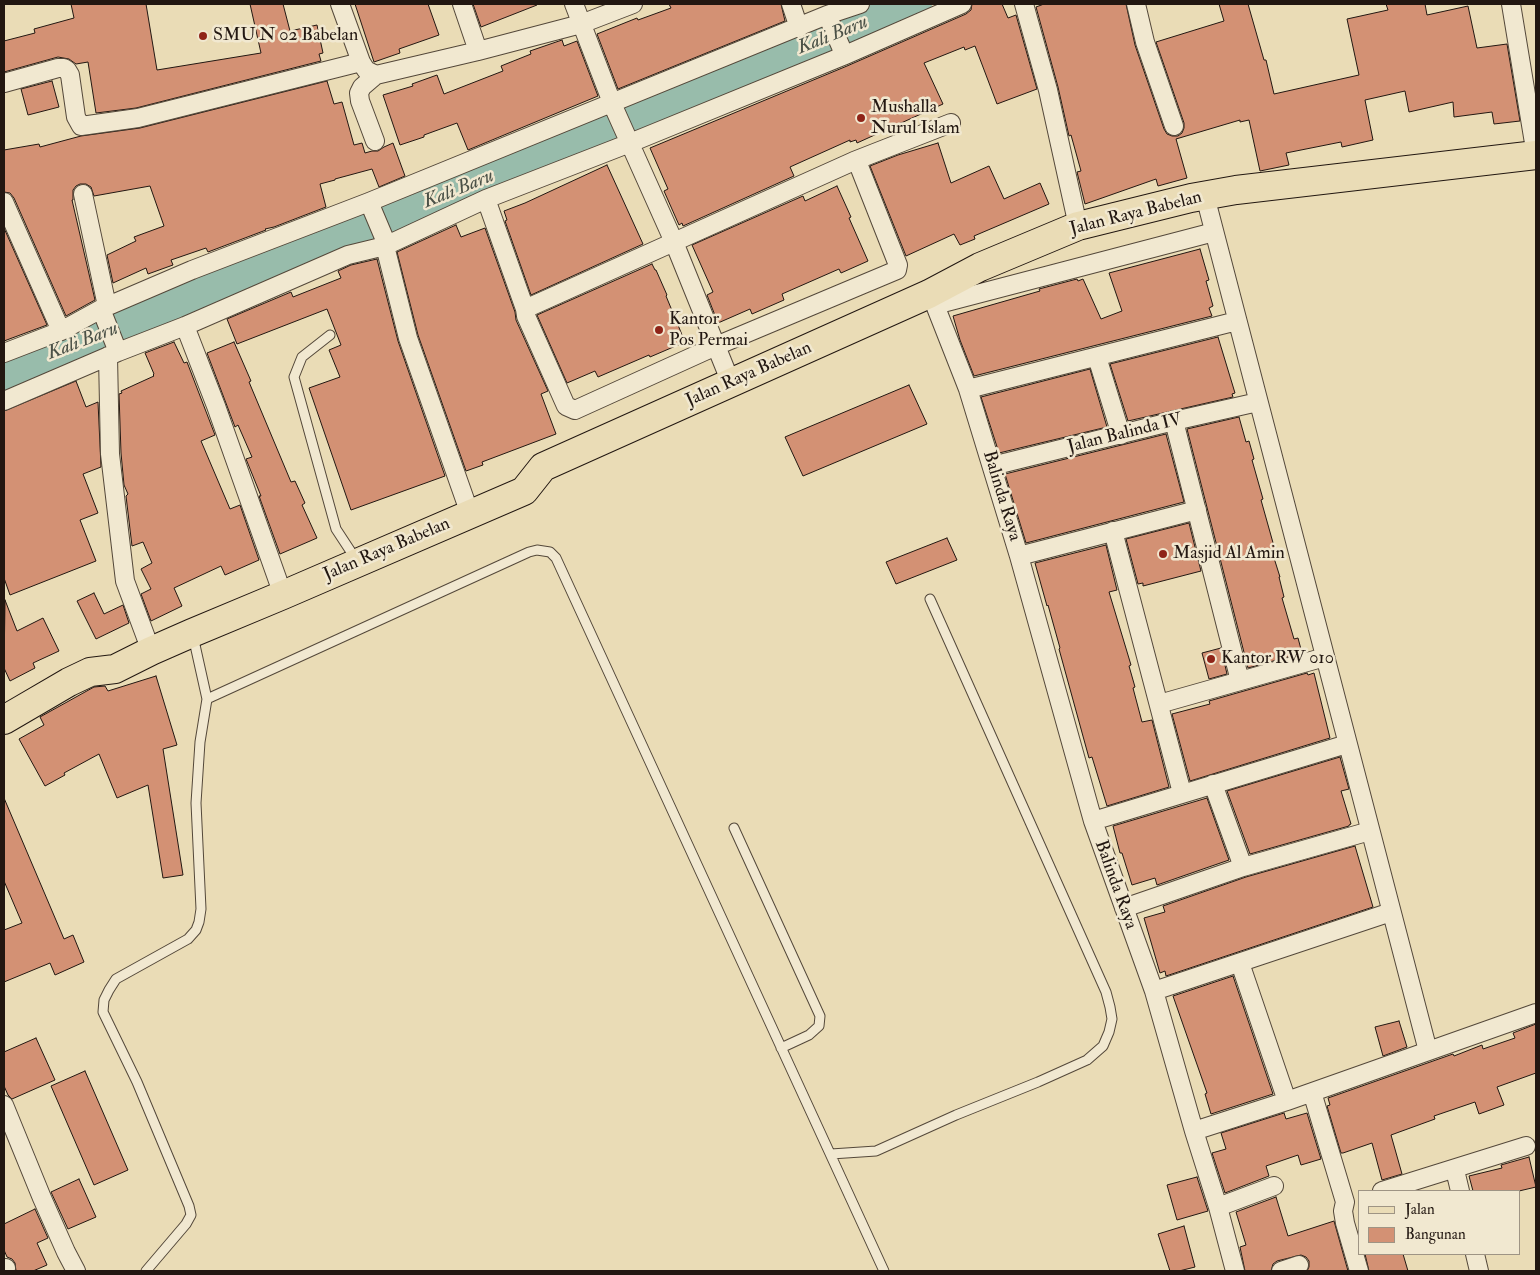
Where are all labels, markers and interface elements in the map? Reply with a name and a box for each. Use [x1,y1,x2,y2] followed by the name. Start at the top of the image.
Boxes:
[795,12,871,60] water label: Kali Baru
[213,25,358,47] place label: SMU N 02 Babelan
[197,30,209,42] marker: SMU N 02 Babelan
[871,97,960,140] place label: Mushalla Nurul Islam
[855,112,867,124] marker: Mushalla Nurul Islam
[421,166,497,214] water label: Kali Baru
[1068,187,1204,241] street label: Jalan Raya Babelan
[669,309,748,352] place label: Kantor Pos Permai
[44,318,122,366] water label: Kali Baru
[653,324,665,336] marker: Kantor Pos Permai
[683,338,815,412] street label: Jalan Raya Babelan
[1066,409,1184,459] street label: Jalan Balinda IV
[977,448,1025,544] street label: Balinda Raya
[320,514,454,586] street label: Jalan Raya Babelan
[1173,543,1285,565] place label: Masjid Al Amin
[1157,548,1169,560] marker: Masjid Al Amin
[1221,648,1334,670] place label: Kantor RW 010
[1205,653,1217,665] marker: Kantor RW 010
[1089,837,1141,933] street label: Balinda Raya
[1358,1190,1520,1255] legend
[1405,1200,1435,1219] text: Jalan
[1405,1225,1466,1244] text: Bangunan

